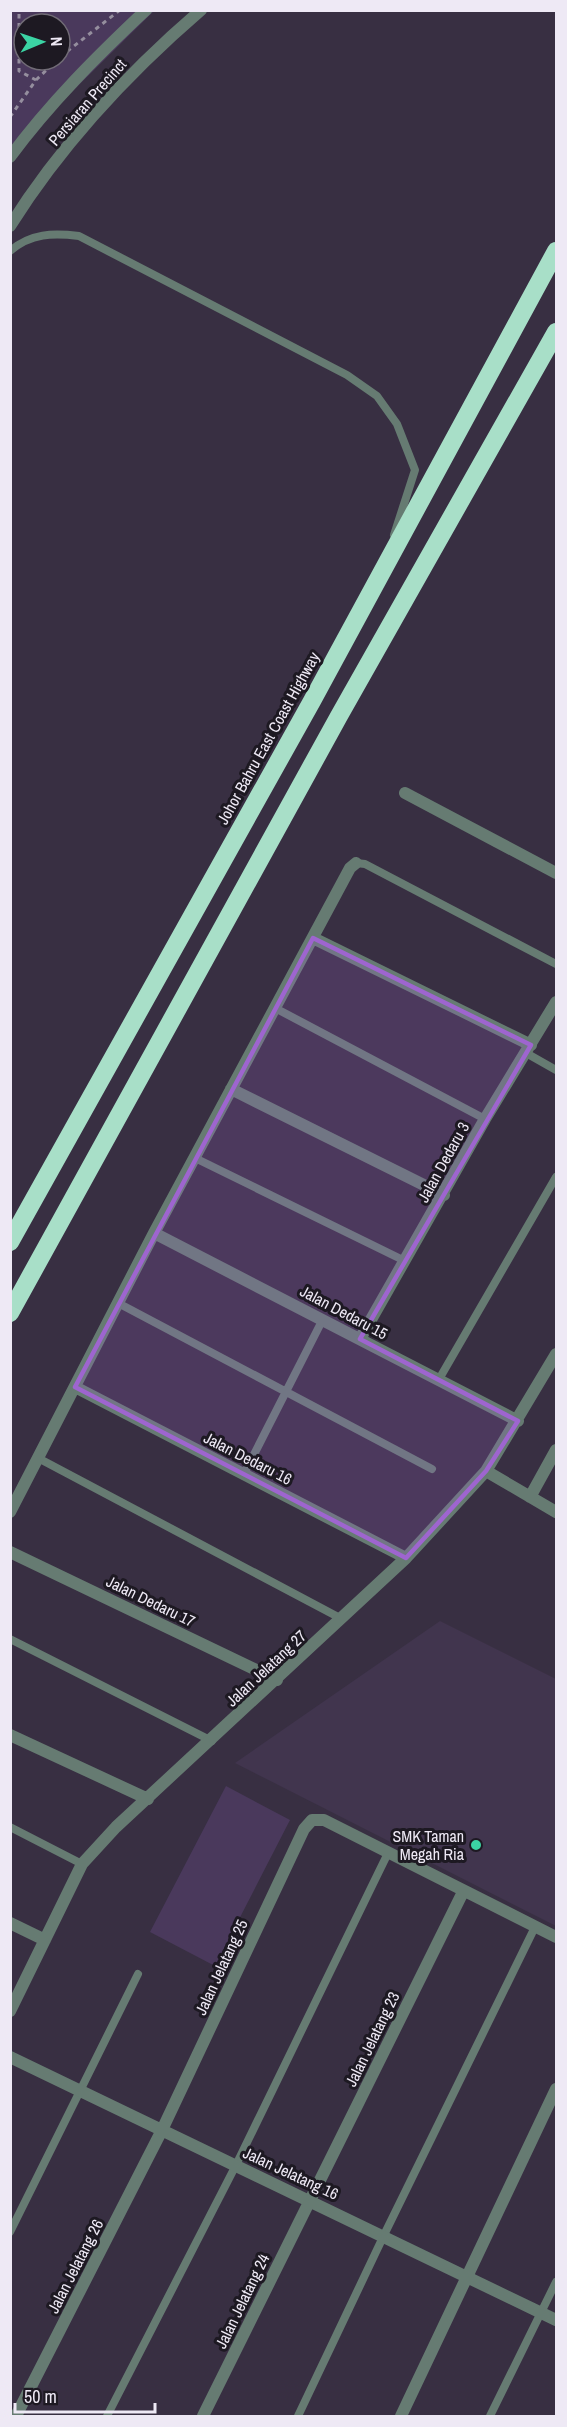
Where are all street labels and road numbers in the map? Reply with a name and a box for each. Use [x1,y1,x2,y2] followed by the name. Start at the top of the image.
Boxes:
[43,54,131,150] street label: Persiaran Precinct
[211,647,325,828] street label: Johor Bahru East Coast Highway
[412,1118,474,1206] street label: Jalan Dedaru 3
[296,1280,392,1344] street label: Jalan Dedaru 15
[200,1426,296,1490] street label: Jalan Dedaru 16
[103,1570,199,1632] street label: Jalan Dedaru 17
[221,1625,311,1711] street label: Jalan Jelatang 27
[189,1916,253,2018] street label: Jalan Jelatang 25
[340,1988,404,2090] street label: Jalan Jelatang 23
[240,2141,342,2205] street label: Jalan Jelatang 16
[42,2215,108,2317] street label: Jalan Jelatang 26
[210,2250,274,2352] street label: Jalan Jelatang 24

